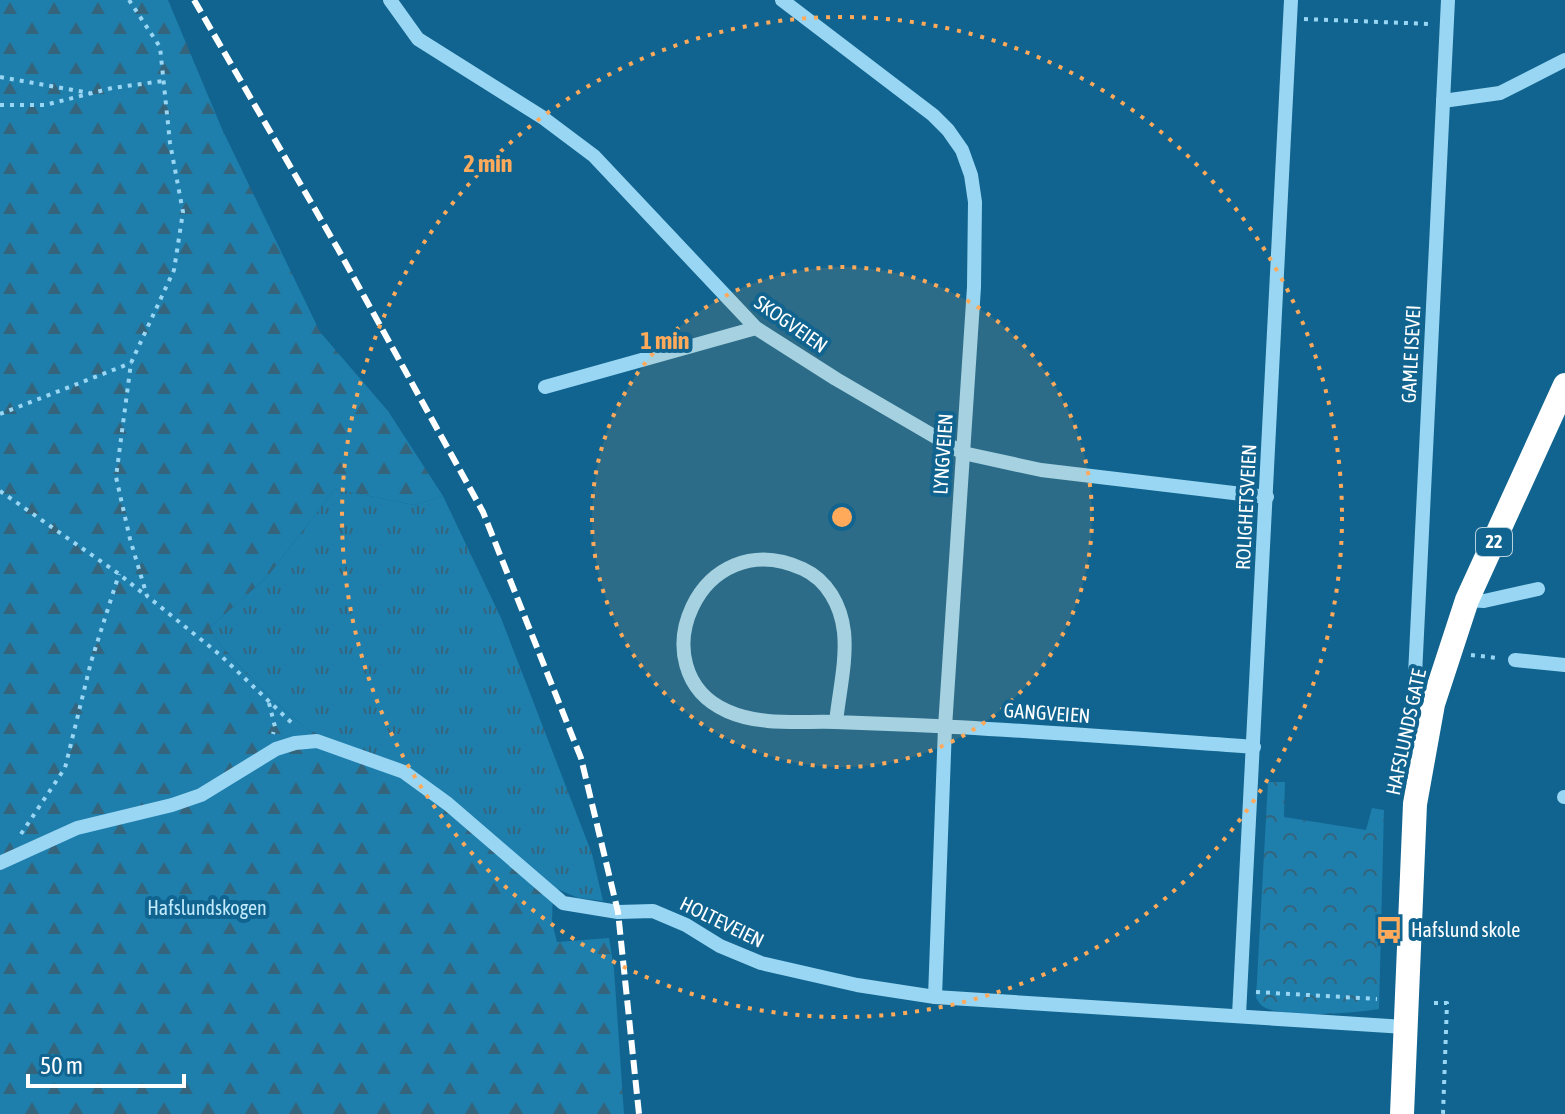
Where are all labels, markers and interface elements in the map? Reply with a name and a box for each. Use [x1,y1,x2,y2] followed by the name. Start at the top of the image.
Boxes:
[463,150,513,177] text: 2 min
[750,290,832,357] street label: SKOGVEIEN
[1396,304,1425,404] street label: GAMLE ISEVEI
[640,327,690,354] text: 1 min
[928,413,957,495] street label: LYNGVEIEN
[1231,443,1260,570] street label: ROLIGHETSVEIEN
[828,503,856,531] centre of rings
[1476,528,1512,556] road number: 22
[1381,666,1430,797] street label: HAFSLUNDS GATE
[1003,698,1091,727] street label: GANGVEIEN
[677,891,768,952] street label: HOLTEVEIEN
[147,896,267,919] park label: Hafslundskogen
[1374,915,1404,945] bus stop icon: Hafslund skole
[1411,918,1520,941] place label: Hafslund skole
[28,1038,184,1088] scale bar
[40,1052,83,1079] text: 50 m

